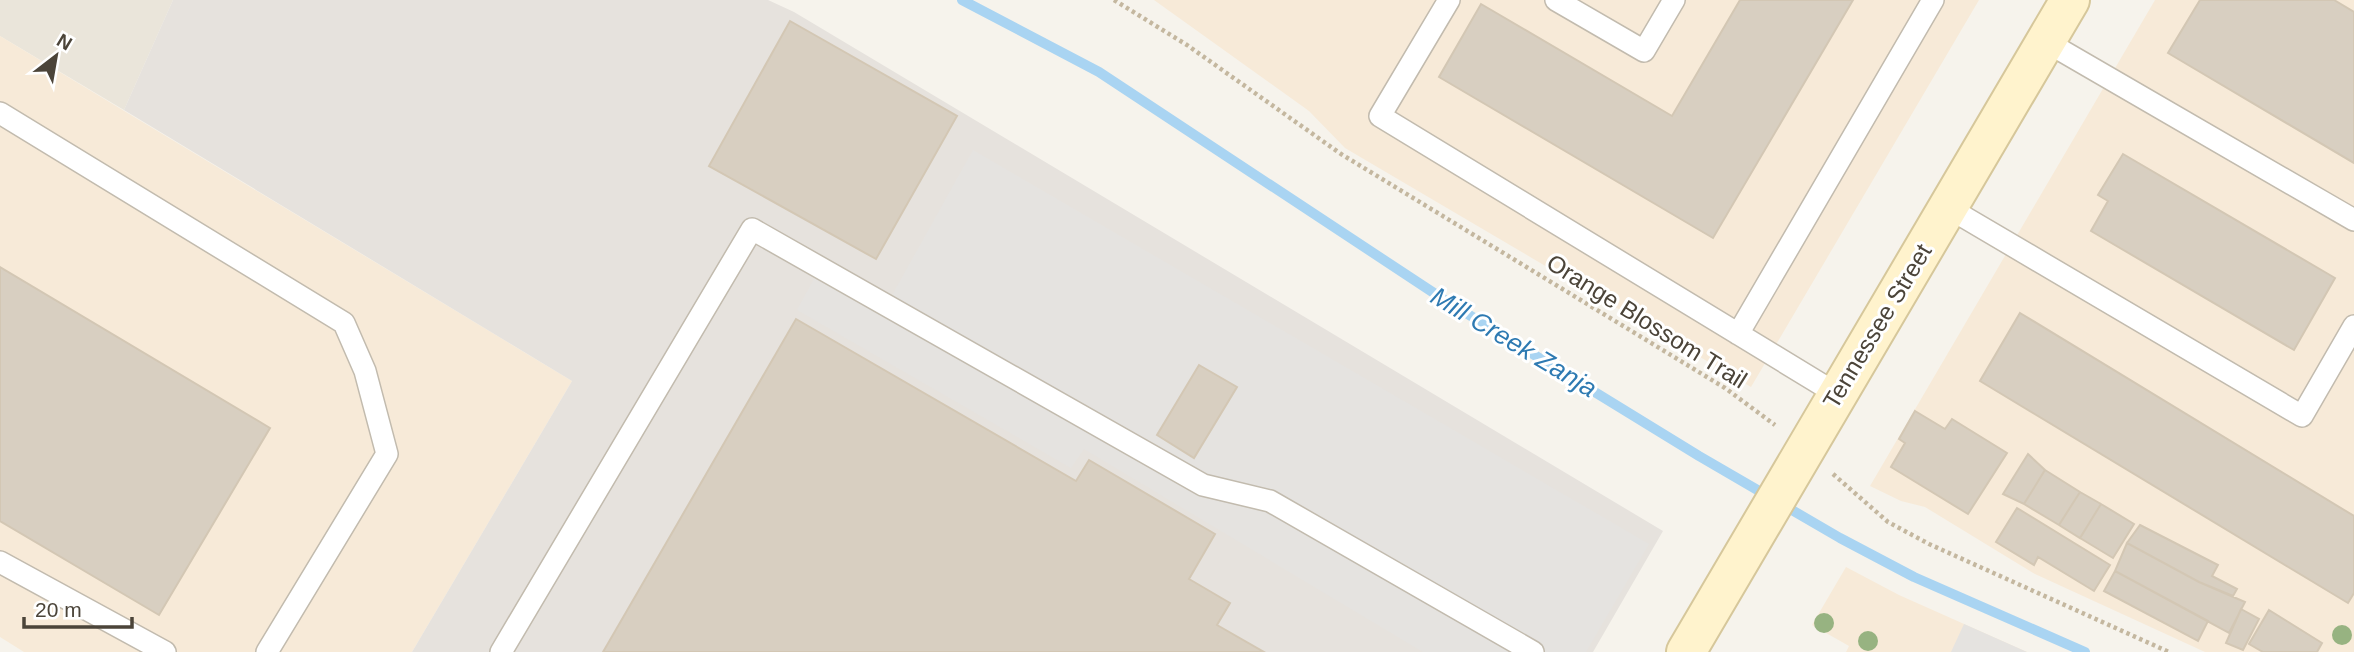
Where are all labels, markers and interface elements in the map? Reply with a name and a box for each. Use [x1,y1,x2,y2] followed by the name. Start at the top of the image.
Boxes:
[21,21,91,91] north arrow
[53,29,76,54] text: N
[1817,239,1937,413] street label: Tennessee Street
[1542,248,1752,394] street label: Orange Blossom Trail
[1426,281,1602,403] water label: Mill Creek Zanja
[24,586,133,630] scale bar
[35,598,82,621] text: 20 m

